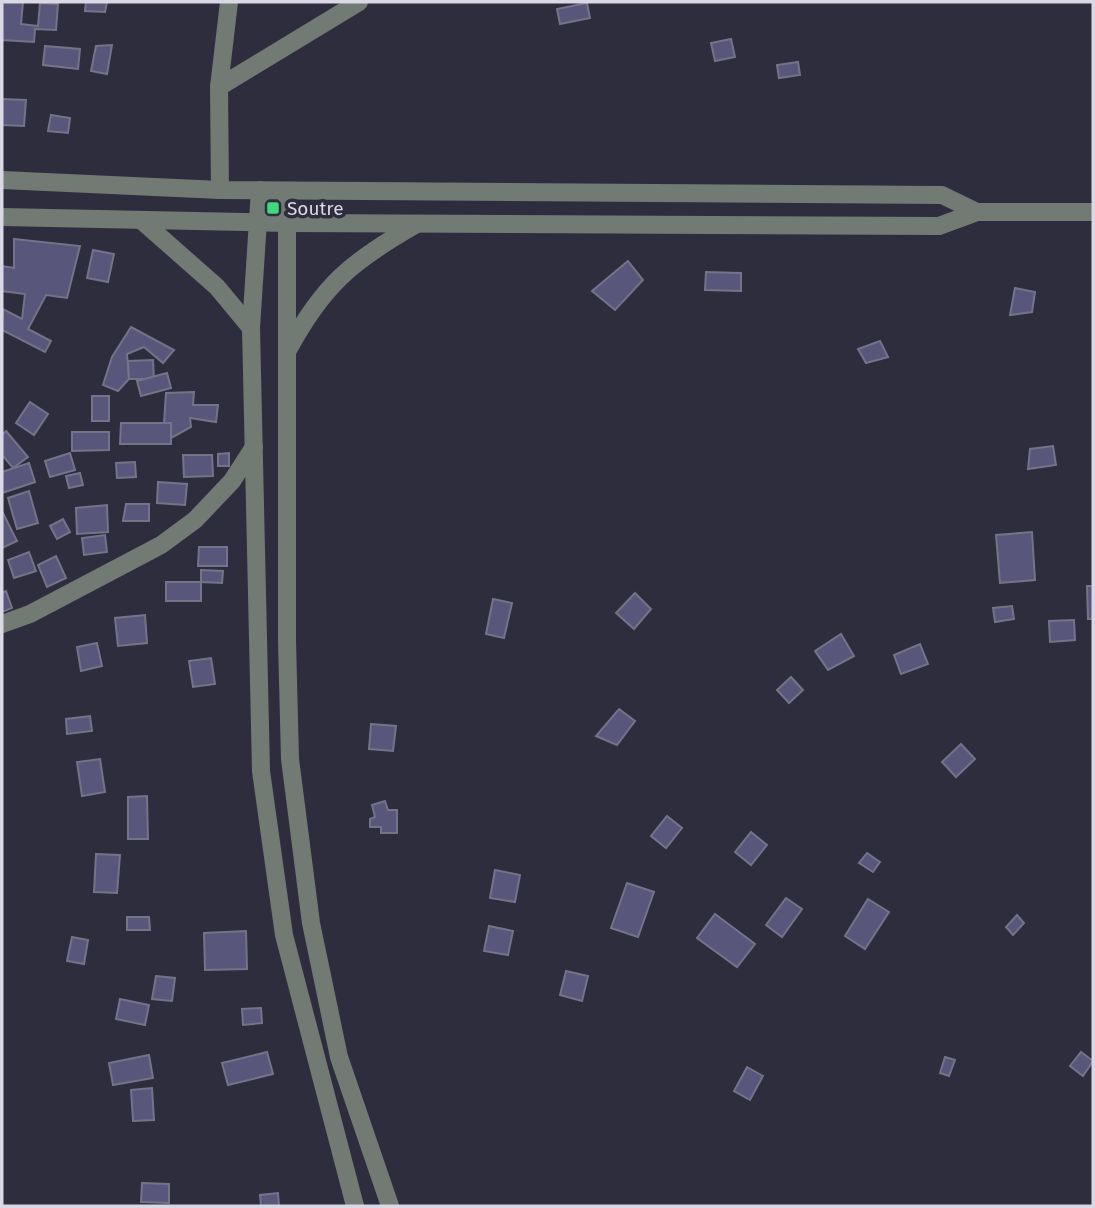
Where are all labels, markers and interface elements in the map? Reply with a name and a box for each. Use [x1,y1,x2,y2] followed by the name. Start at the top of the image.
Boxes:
[287,197,344,220] place label: Soutre
[265,200,281,216] marker: Soutre

